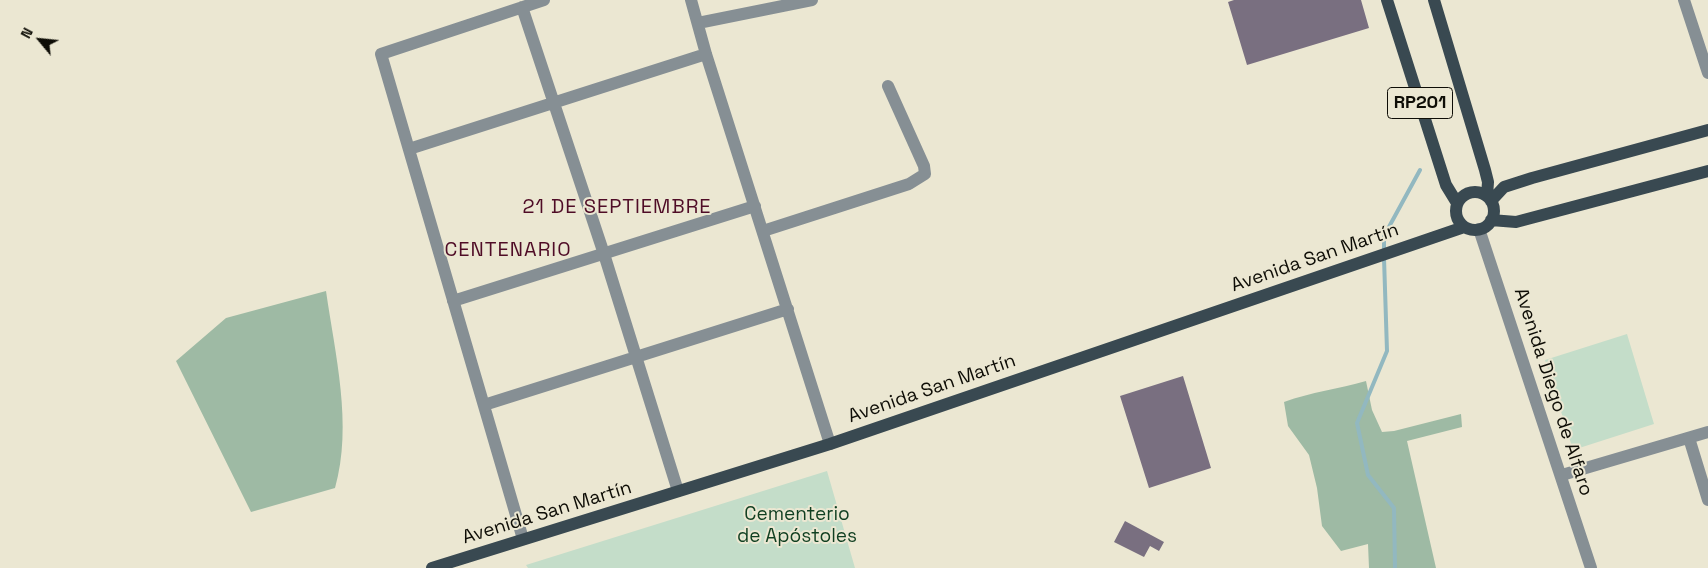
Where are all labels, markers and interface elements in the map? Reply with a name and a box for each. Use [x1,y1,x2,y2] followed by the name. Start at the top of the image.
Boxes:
[15,15,65,65] north arrow
[17,25,37,41] text: N
[1388,88,1452,119] road number: RP201
[520,196,714,220] district label: 21 DE SEPTIEMBRE
[1228,219,1402,297] street label: Avenida San Martín
[443,239,573,263] district label: CENTENARIO
[1509,285,1597,499] street label: Avenida Diego de Alfaro
[845,350,1019,428] street label: Avenida San Martín
[460,476,634,550] street label: Avenida San Martín
[737,504,857,548] park label: Cementerio de Apóstoles

